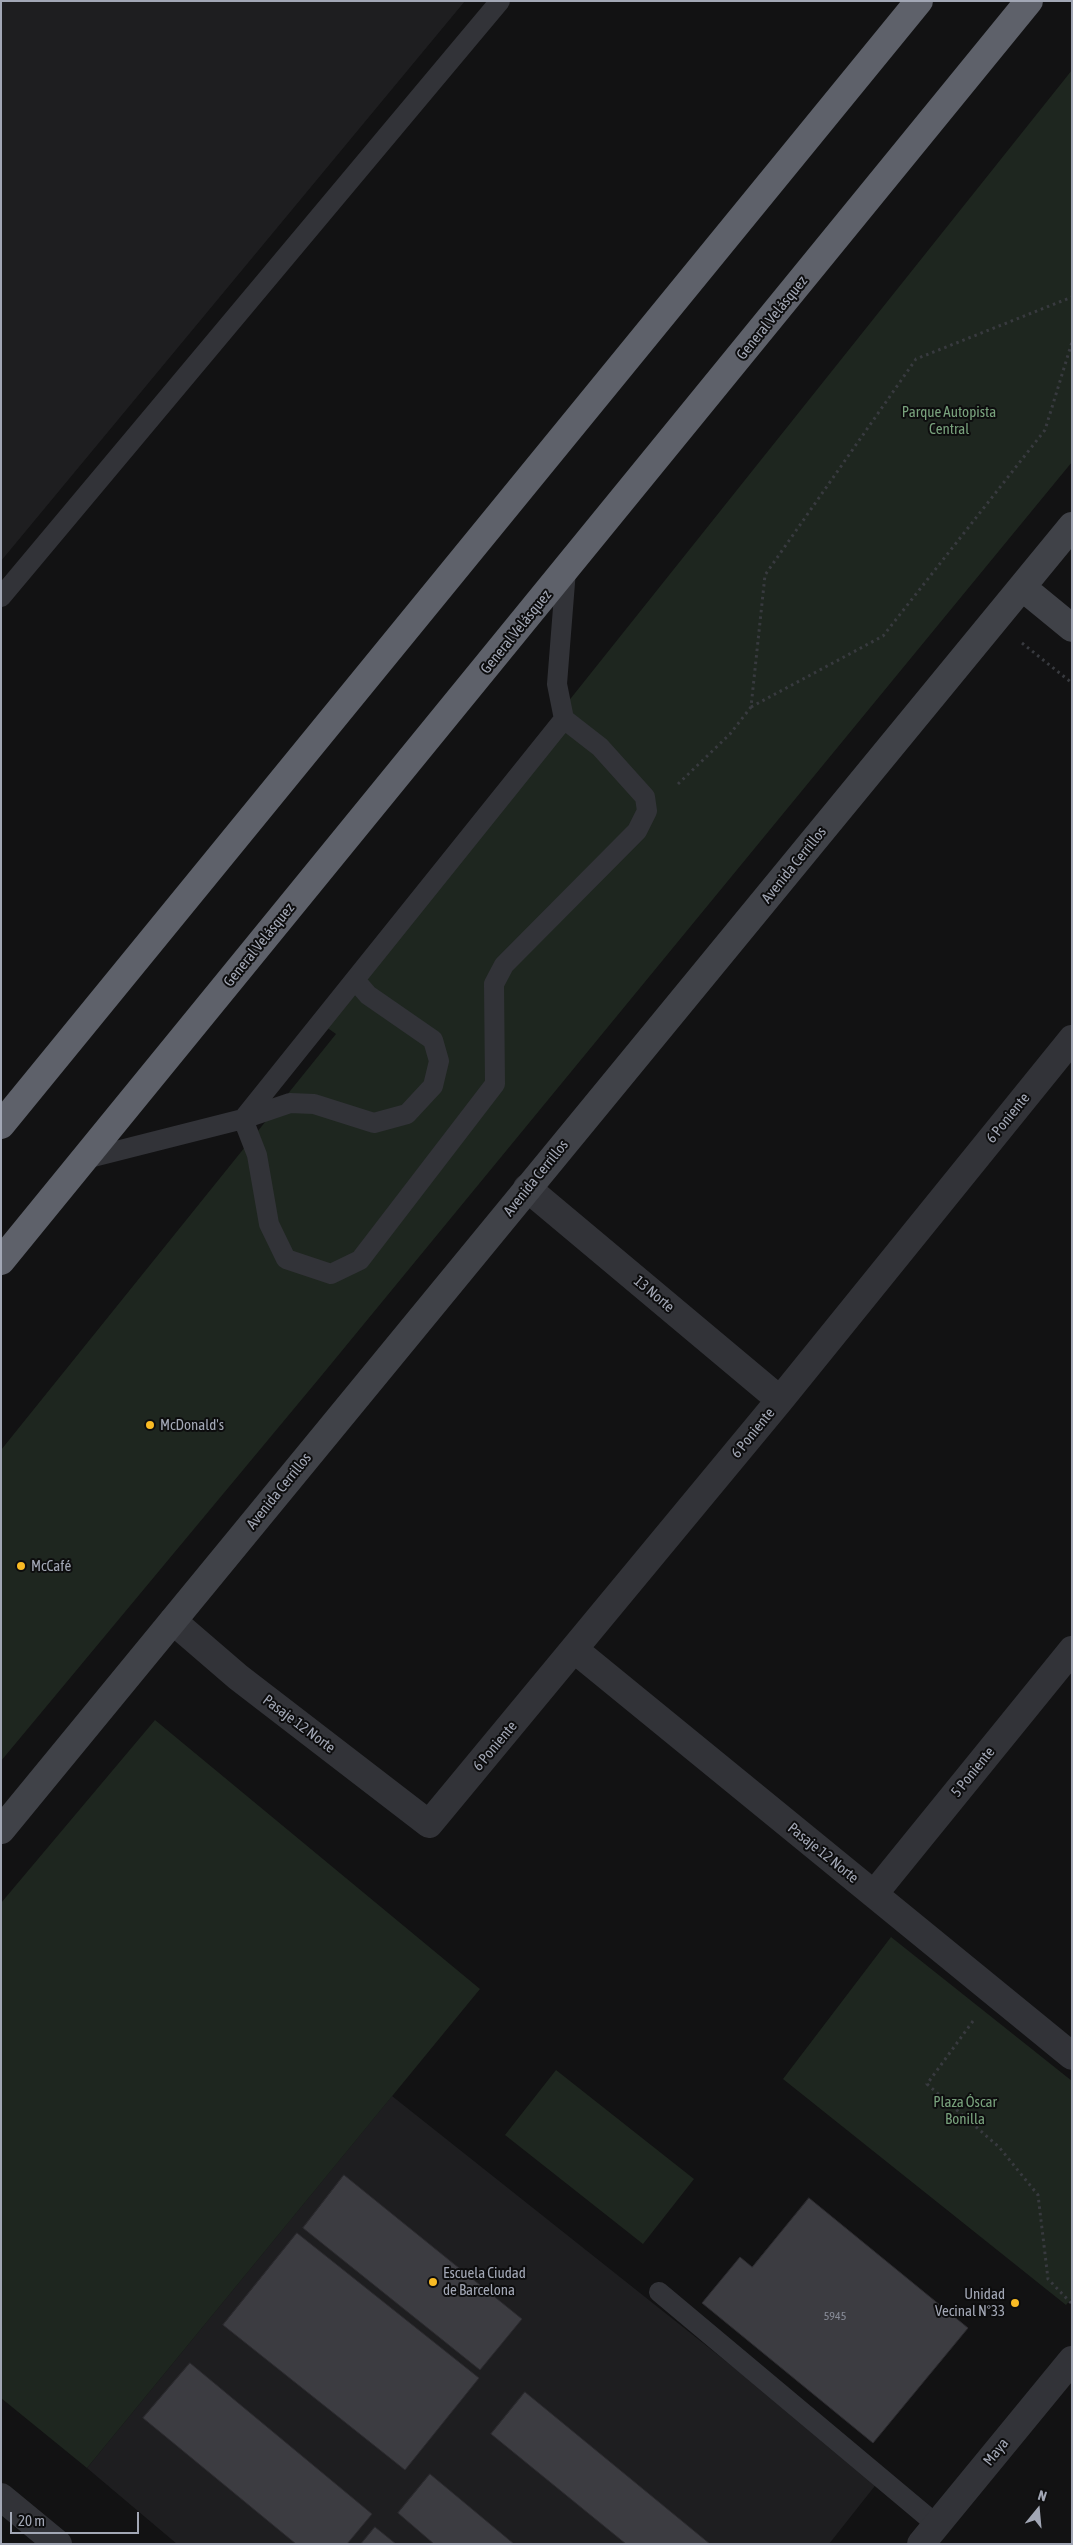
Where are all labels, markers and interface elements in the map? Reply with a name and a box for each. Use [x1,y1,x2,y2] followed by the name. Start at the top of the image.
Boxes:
[733,273,811,363] street label: General Velásquez
[902,403,996,438] park label: Parque Autopista Central
[477,587,555,677] street label: General Velásquez
[758,823,830,907] street label: Avenida Cerrillos
[220,900,298,990] street label: General Velásquez
[982,1089,1034,1147] street label: 6 Poniente
[500,1136,572,1220] street label: Avenida Cerrillos
[630,1272,678,1316] street label: 13 Norte
[727,1404,779,1462] street label: 6 Poniente
[160,1416,224,1434] place label: McDonald's
[144,1419,156,1431] marker: McDonald's
[243,1449,315,1533] street label: Avenida Cerrillos
[31,1557,71,1575] place label: McCafé
[15,1560,27,1572] marker: McCafé
[259,1691,339,1757] street label: Pasaje 12 Norte
[469,1718,521,1774] street label: 6 Poniente
[947,1743,999,1801] street label: 5 Poniente
[784,1819,862,1887] street label: Pasaje 12 Norte
[933,2093,997,2128] park label: Plaza Óscar Bonilla
[443,2264,526,2299] place label: Escuela Ciudad de Barcelona
[427,2276,439,2288] marker: Escuela Ciudad de Barcelona
[935,2285,1005,2320] place label: Unidad Vecinal N°33
[1009,2297,1021,2309] marker: Unidad Vecinal N°33
[824,2309,846,2323] house number: 5945
[980,2435,1012,2469] street label: Maya
[1013,2485,1063,2535] north arrow
[1036,2487,1049,2505] text: N
[12,2502,141,2534] scale bar
[18,2512,45,2529] text: 20 m

